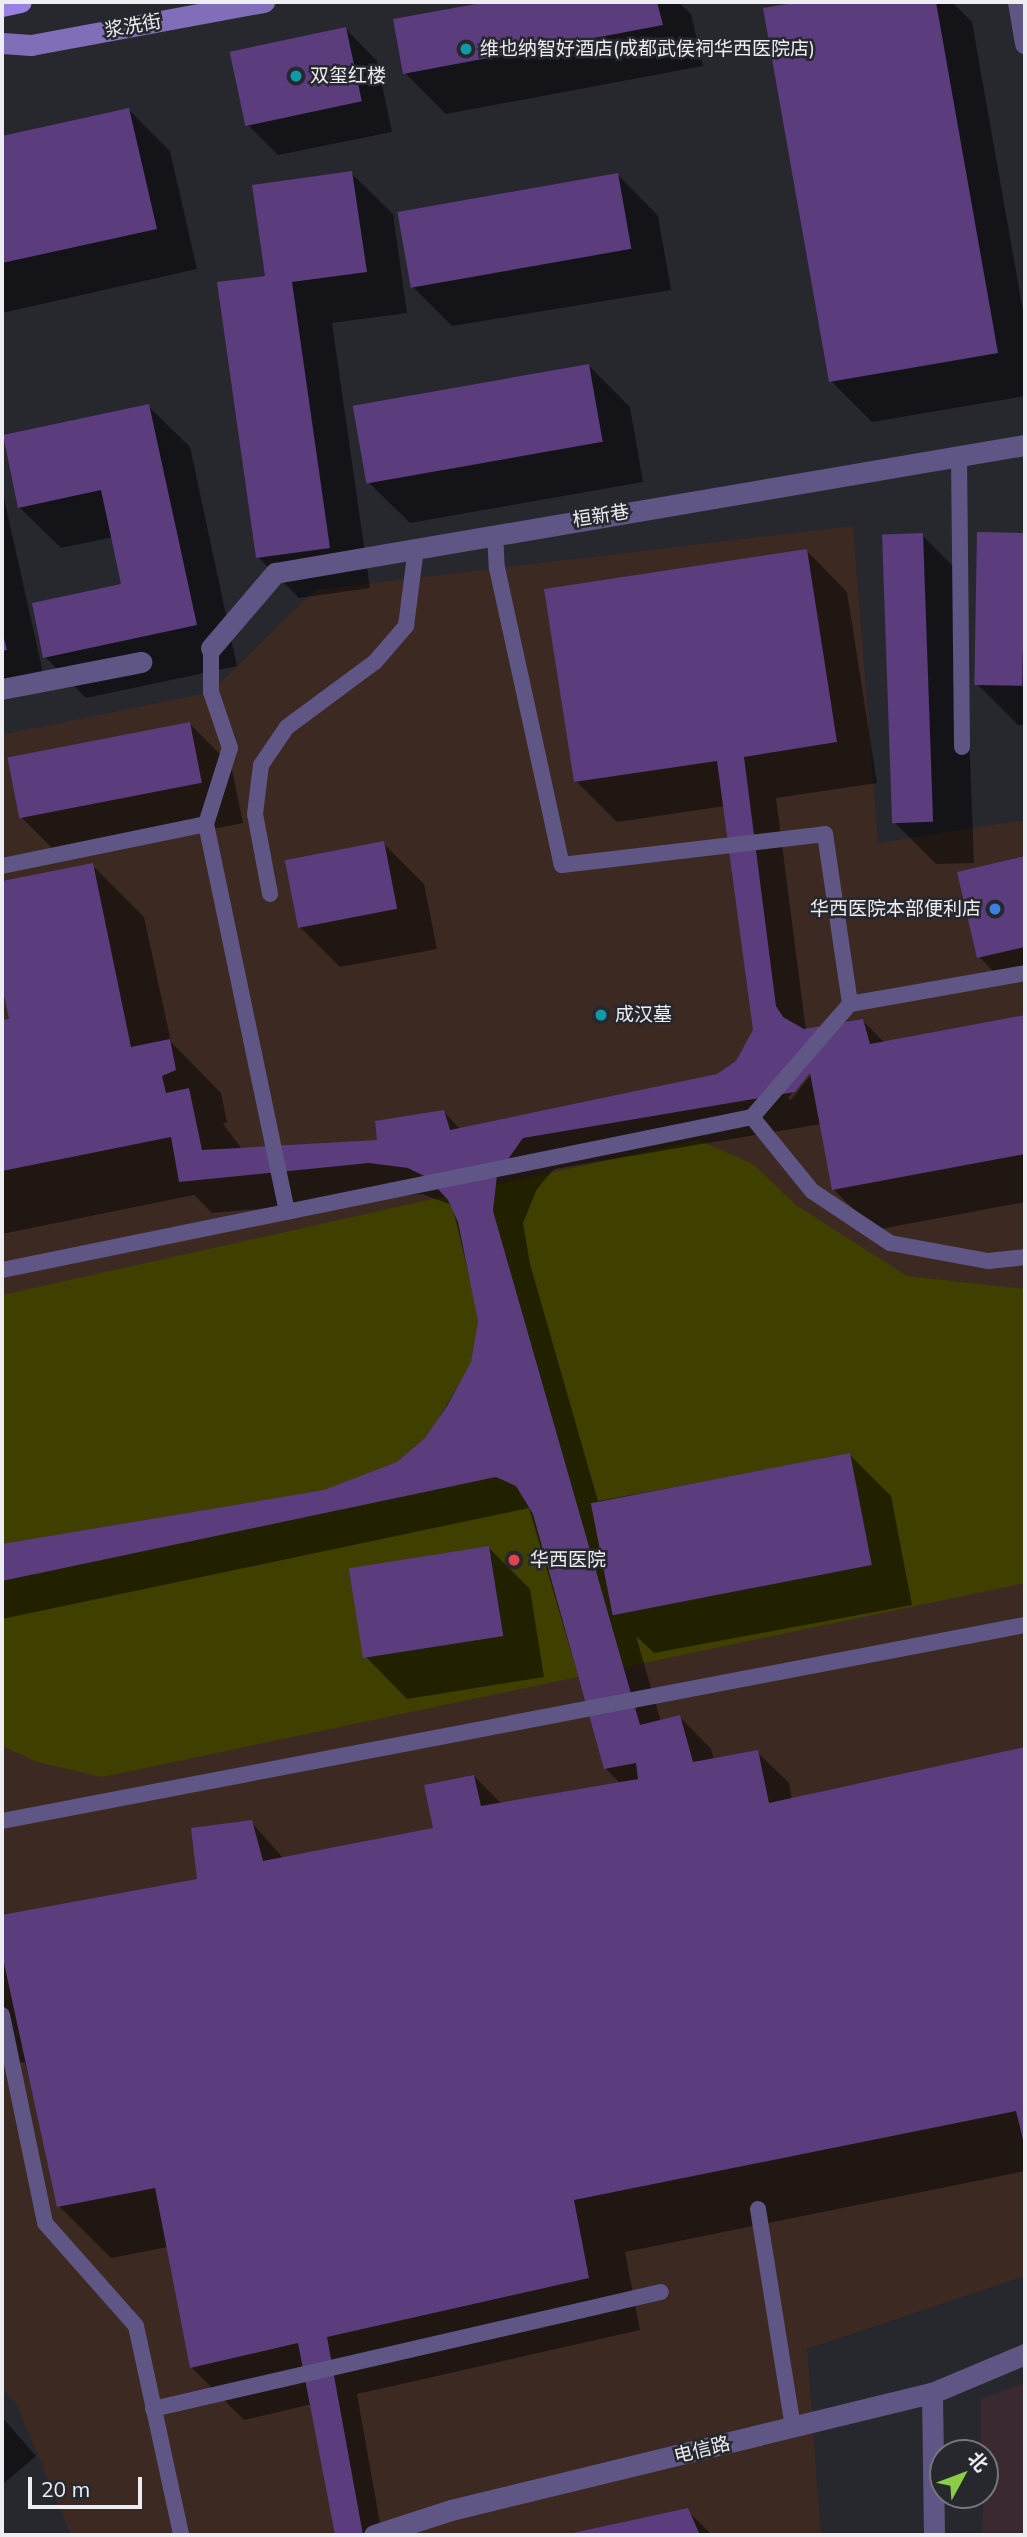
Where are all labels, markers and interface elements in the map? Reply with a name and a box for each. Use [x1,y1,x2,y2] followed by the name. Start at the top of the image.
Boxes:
[103,10,163,42] street label: 浆洗街
[480,38,815,60] place label: 维也纳智好酒店(成都武侯祠华西医院店)
[458,41,474,57] marker: 维也纳智好酒店(成都武侯祠华西医院店)
[310,65,386,87] place label: 双玺红楼
[288,68,304,84] marker: 双玺红楼
[571,500,631,532] street label: 桓新巷
[810,898,981,920] place label: 华西医院本部便利店
[987,901,1003,917] marker: 华西医院本部便利店
[615,1004,672,1026] place label: 成汉墓
[593,1007,609,1023] marker: 成汉墓
[530,1549,606,1571] place label: 华西医院
[504,1550,524,1570] marker: 华西医院
[672,2432,732,2468] street label: 电信路
[929,2439,999,2509] north arrow
[963,2446,994,2477] text: 北
[32,2464,145,2508] scale bar
[41,2476,90,2502] text: 20 m

